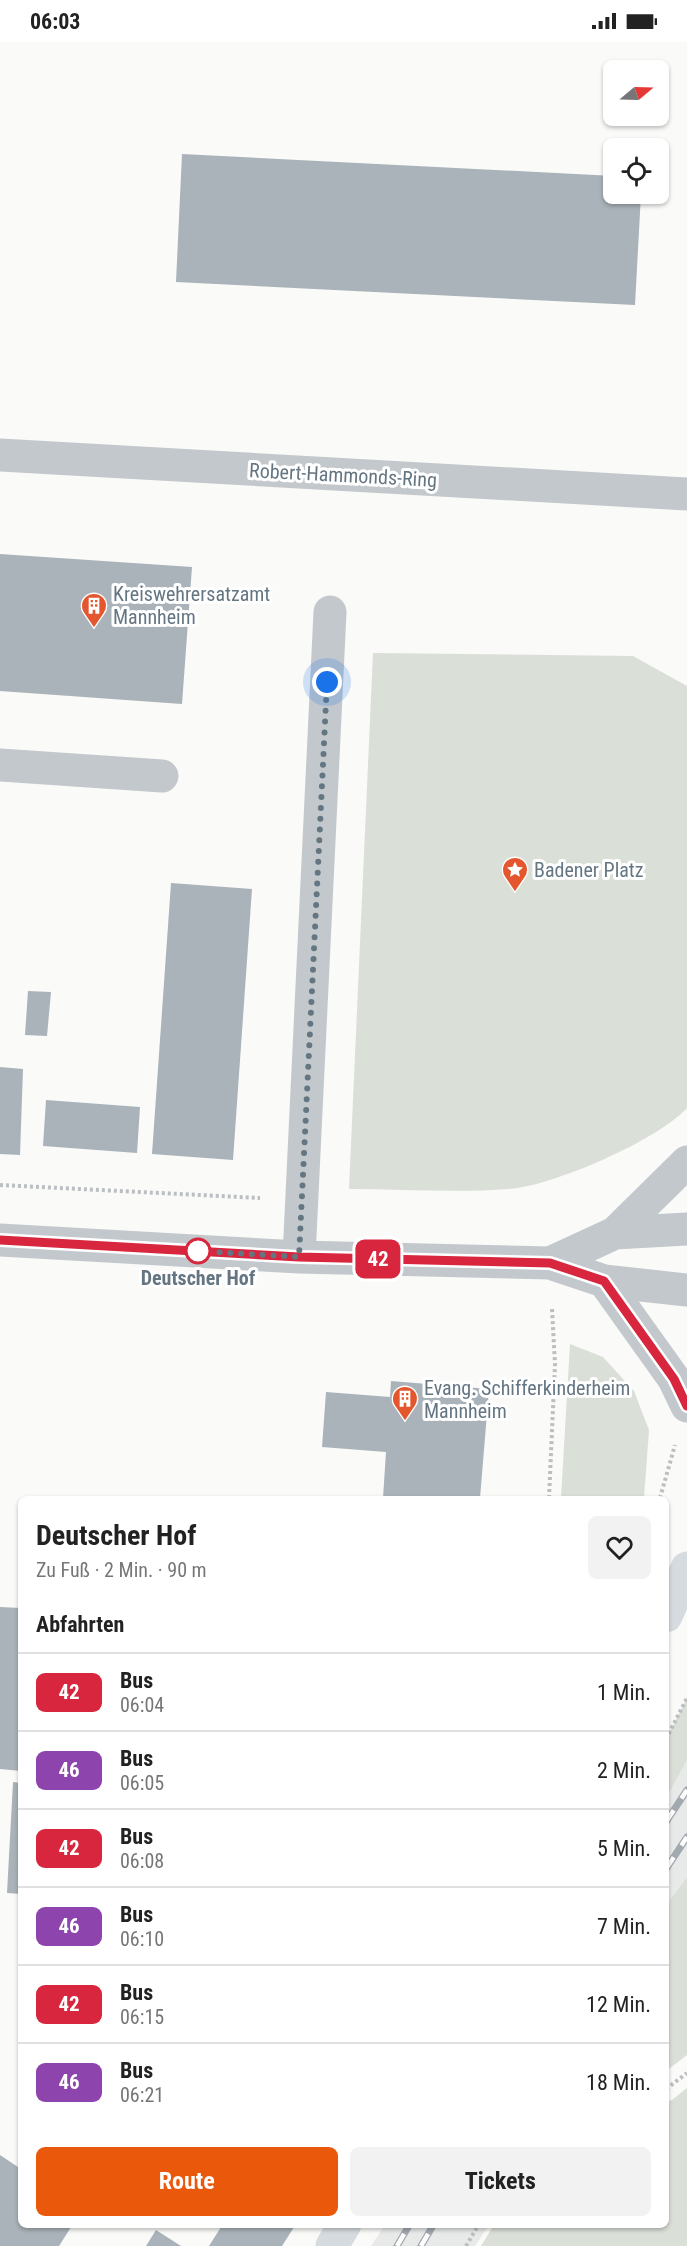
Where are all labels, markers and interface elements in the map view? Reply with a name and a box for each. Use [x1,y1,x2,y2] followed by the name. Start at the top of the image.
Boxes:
[30,9,81,34] text: 06:03
[603,60,669,126] north arrow
[603,60,669,204] map controls
[603,138,669,204] button: locate
[249,458,437,492] street label: Robert-Hammonds-Ring
[113,582,270,629] place label: Kreiswehrersatzamt Mannheim
[79,591,109,629] building icon: Kreiswehrersatzamt Mannheim
[312,667,342,697] your location
[500,855,530,893] place icon: Badener Platz
[534,858,644,882] place label: Badener Platz
[185,1238,211,1264] marker: Deutscher Hof
[351,1240,405,1278] line badge: 42
[367,1247,389,1271] text: 42
[141,1266,256,1290] place label: Deutscher Hof
[424,1376,630,1423] place label: Evang. Schifferkinderheim Mannheim
[390,1384,420,1422] building icon: Evang. Schifferkinderheim Mannheim
[588,1516,651,1579] button: heart
[36,1519,196,1552] text: Deutscher Hof
[36,1558,207,1582] text: Zu Fuß · 2 Min. · 90 m
[36,1612,124,1637] text: Abfahrten
[120,1668,153,1693] text: Bus
[58,1680,80,1704] text: 42
[597,1680,651,1705] text: 1 Min.
[120,1693,164,1717] text: 06:04
[120,1746,153,1771] text: Bus
[58,1758,80,1782] text: 46
[597,1758,651,1783] text: 2 Min.
[120,1771,164,1795] text: 06:05
[120,1824,153,1849] text: Bus
[58,1836,80,1860] text: 42
[597,1836,651,1861] text: 5 Min.
[120,1849,164,1873] text: 06:08
[120,1902,153,1927] text: Bus
[58,1914,80,1938] text: 46
[597,1914,651,1939] text: 7 Min.
[120,1927,164,1951] text: 06:10
[120,1980,153,2005] text: Bus
[58,1992,80,2016] text: 42
[586,1992,651,2017] text: 12 Min.
[120,2005,164,2029] text: 06:15
[120,2058,153,2083] text: Bus
[58,2070,80,2094] text: 46
[586,2070,651,2095] text: 18 Min.
[120,2083,164,2107] text: 06:21
[36,2147,338,2216] button: Route
[350,2147,651,2216] button: Tickets

